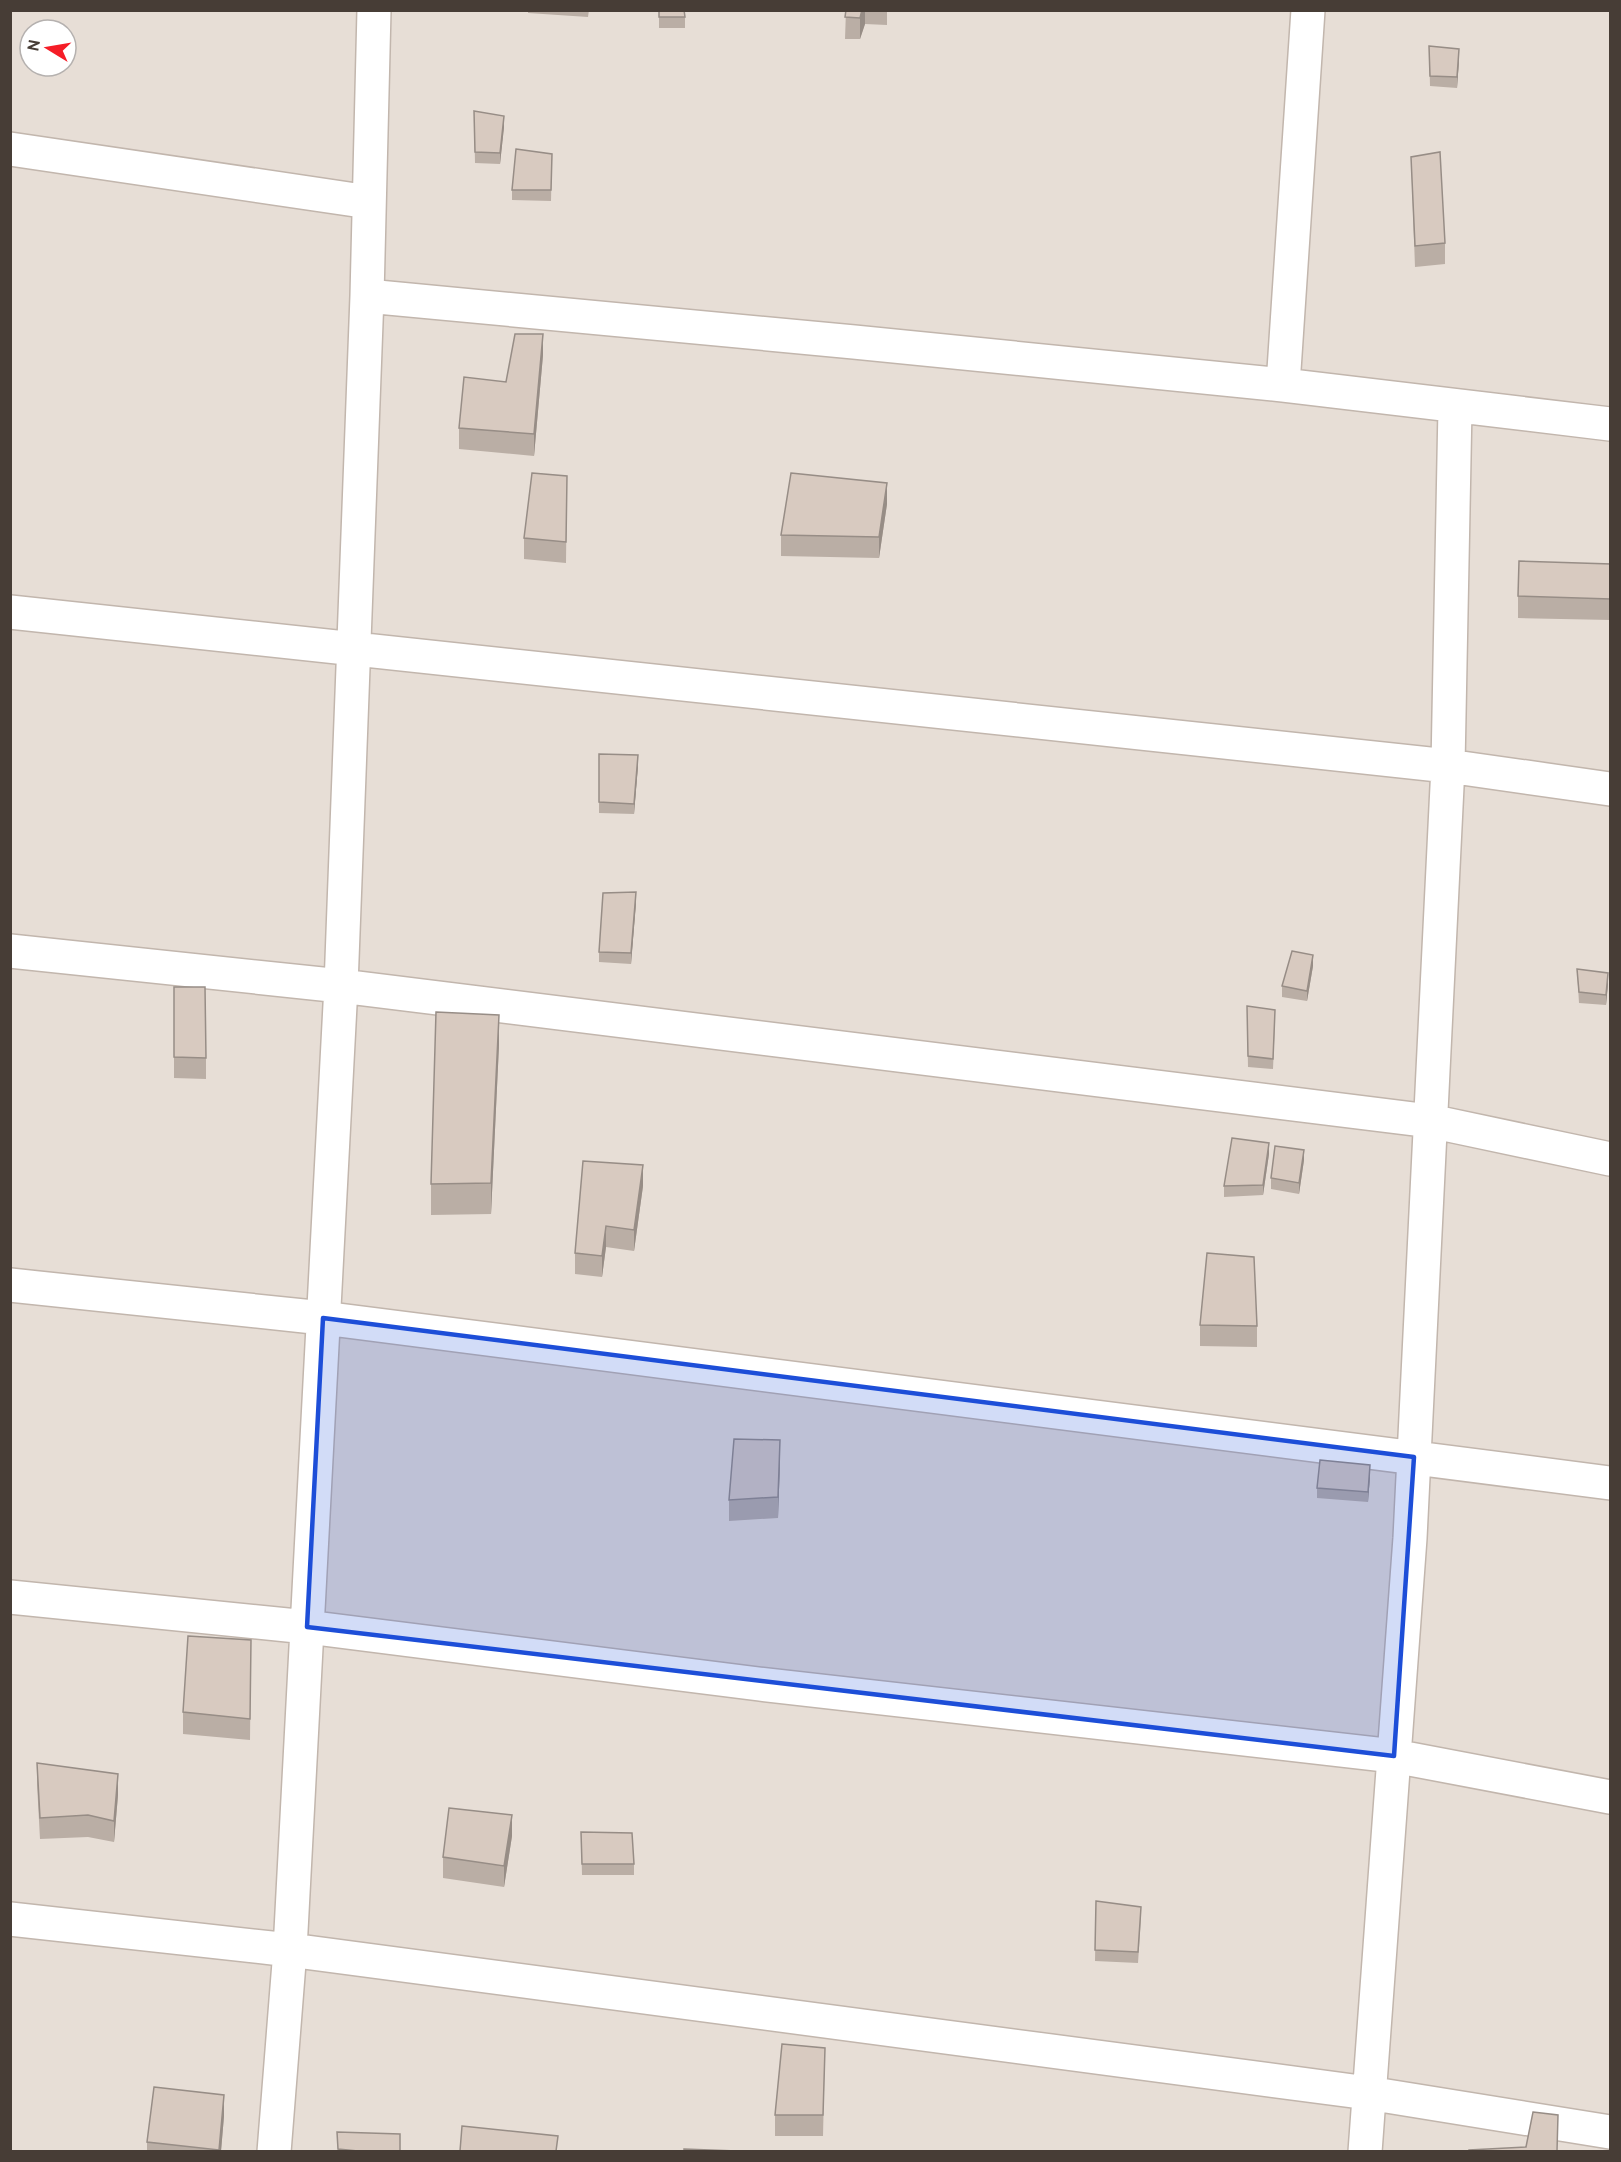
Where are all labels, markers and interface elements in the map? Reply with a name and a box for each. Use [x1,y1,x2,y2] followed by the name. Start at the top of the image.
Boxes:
[18,18,78,78] north arrow
[24,38,46,53] text: N

